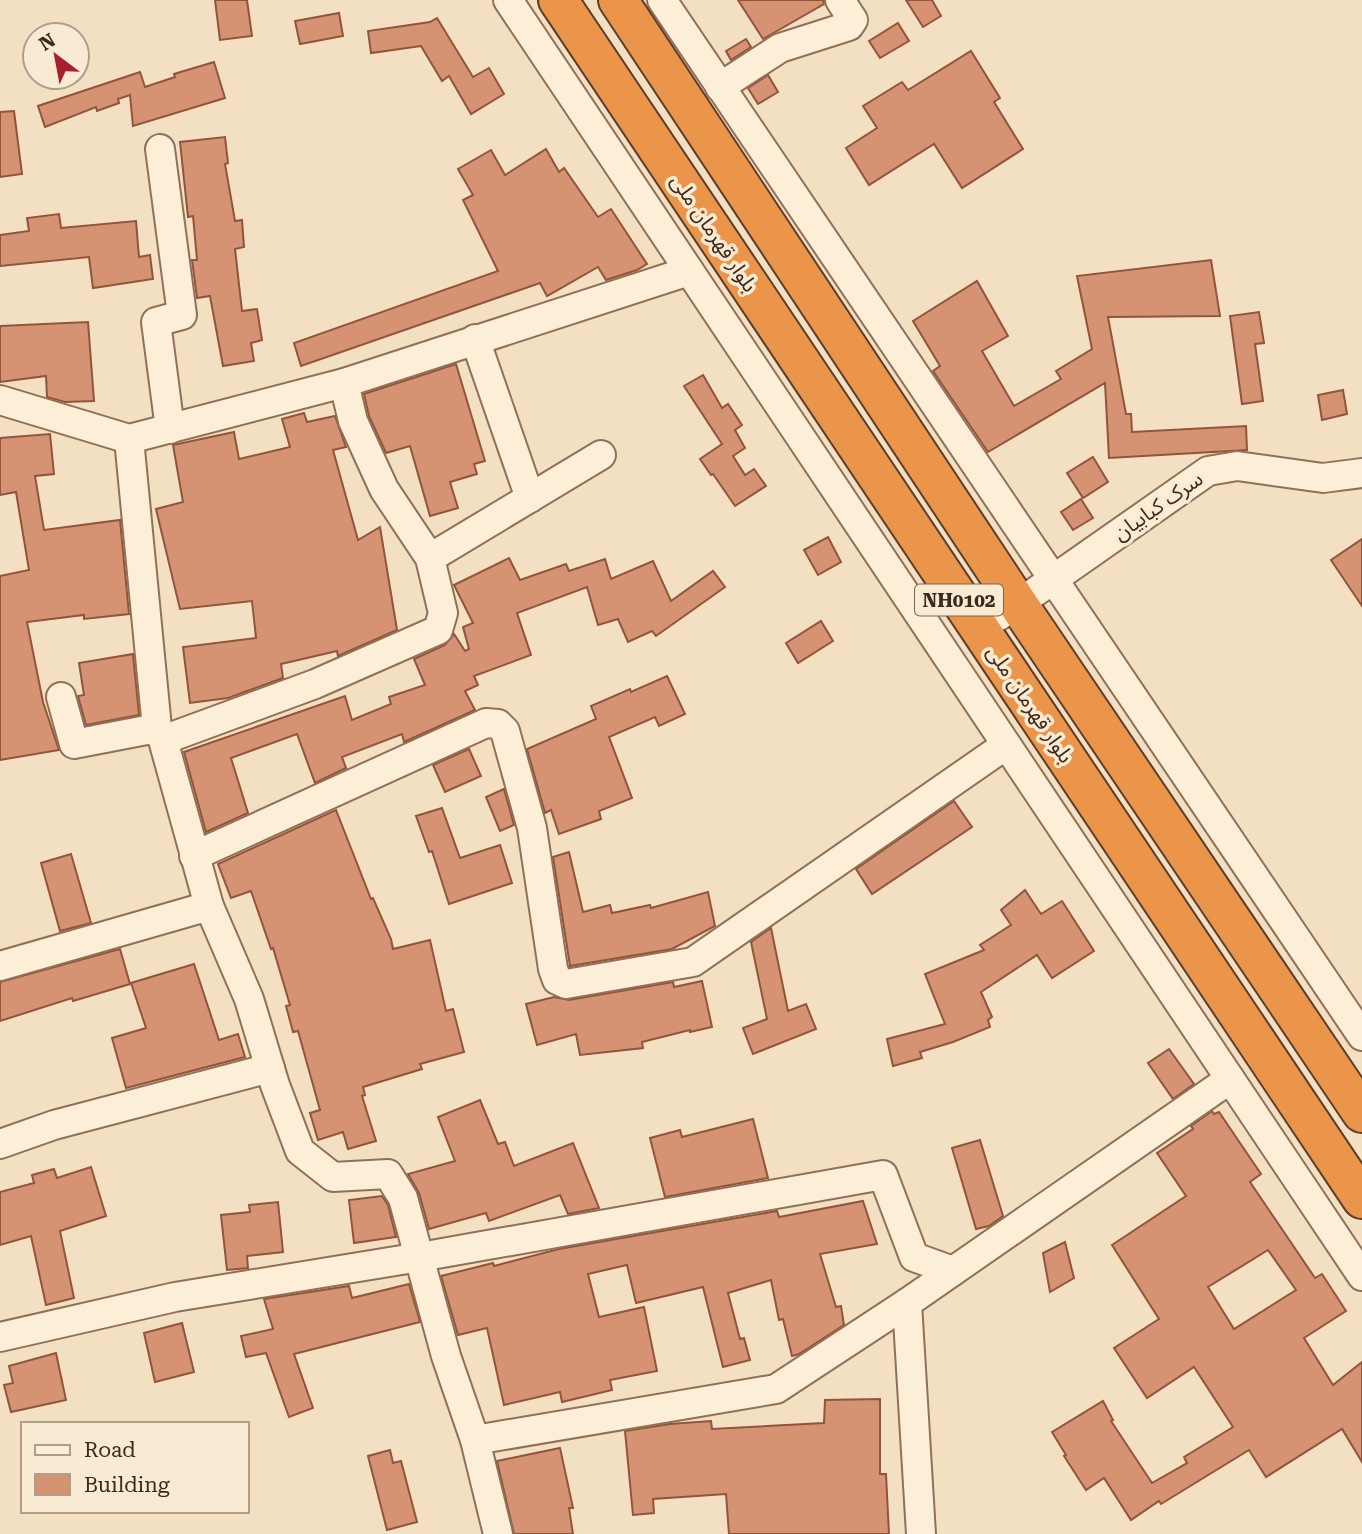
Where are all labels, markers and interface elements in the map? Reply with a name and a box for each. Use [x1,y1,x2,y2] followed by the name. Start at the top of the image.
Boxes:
[21,21,91,91] north arrow
[35,28,60,56] text: N
[666,169,762,297] street label: بلوار قهرمان ملی
[1109,466,1207,546] street label: سرک کبابیان
[915,584,1003,615] road number: NH0102
[982,640,1078,768] street label: بلوار قهرمان ملی
[21,1422,248,1513] legend
[84,1438,136,1462] text: Road
[84,1473,170,1497] text: Building

